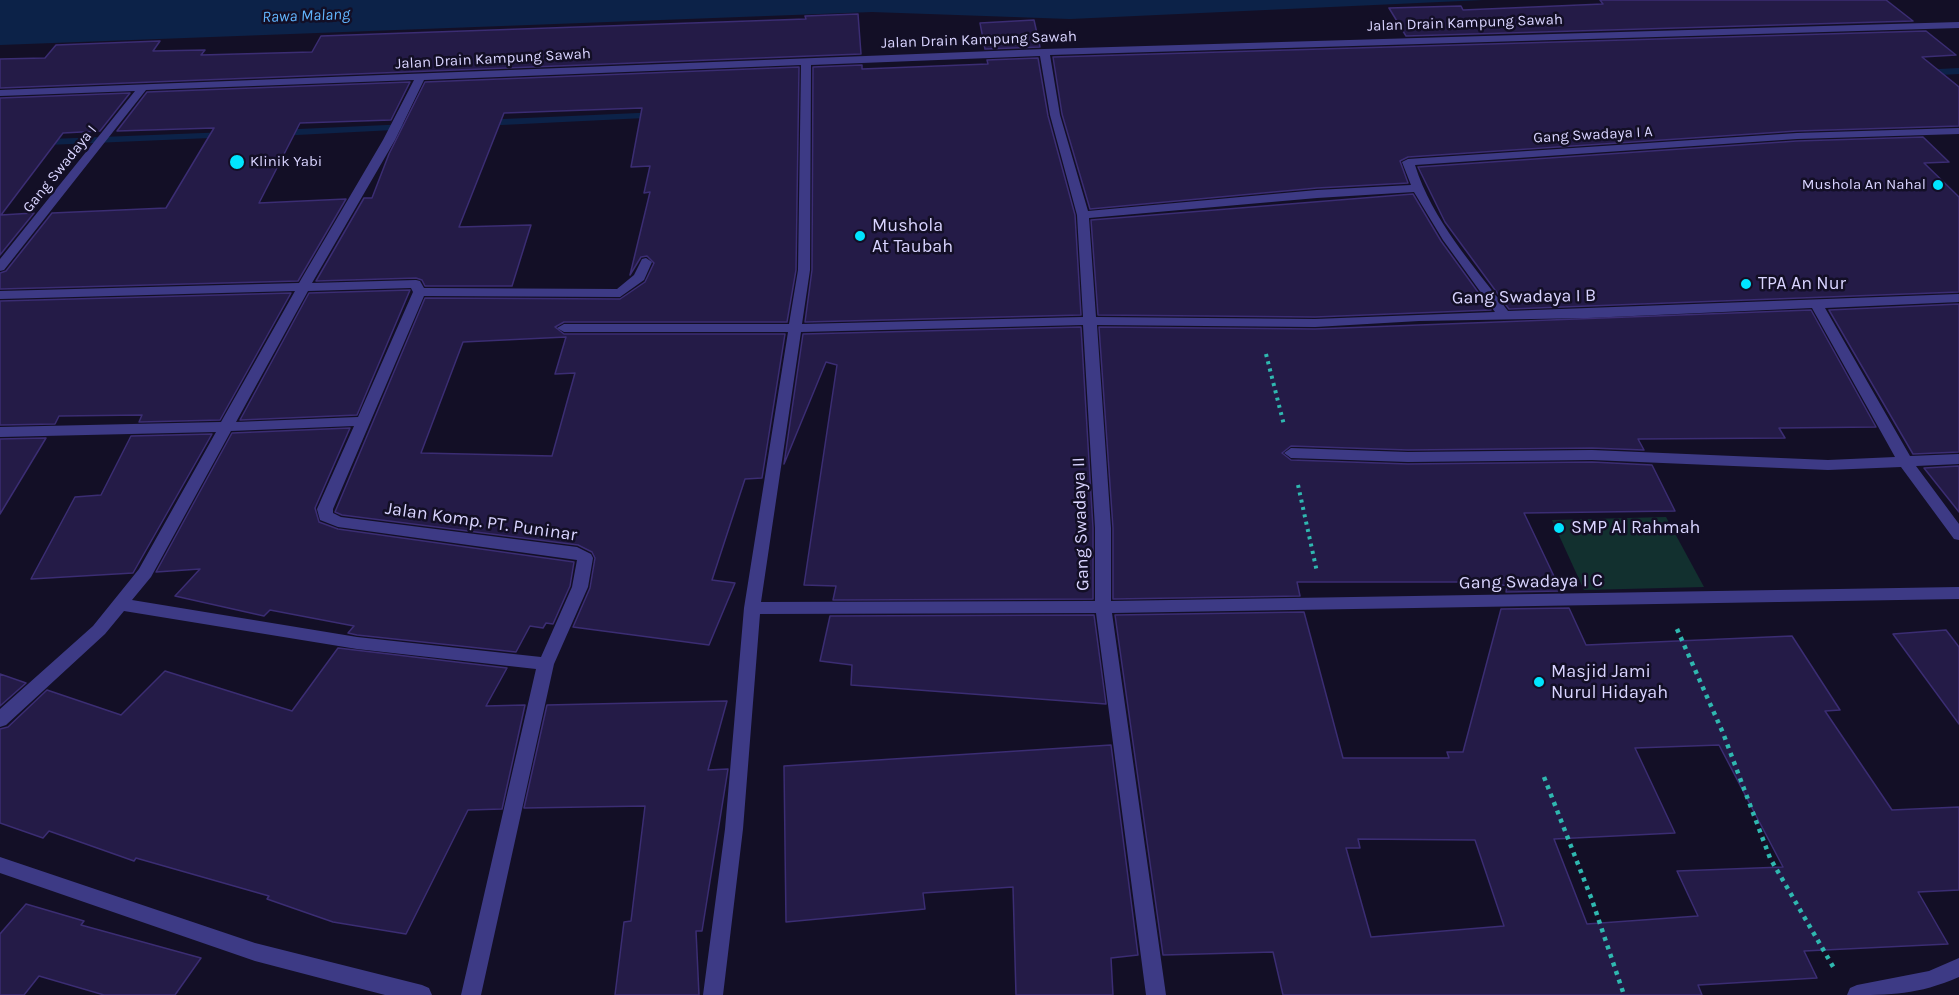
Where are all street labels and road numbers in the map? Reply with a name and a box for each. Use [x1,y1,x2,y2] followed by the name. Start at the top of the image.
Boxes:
[1367,11,1563,35] street label: Jalan Drain Kampung Sawah
[881,28,1077,52] street label: Jalan Drain Kampung Sawah
[395,45,591,73] street label: Jalan Drain Kampung Sawah
[19,122,101,216] street label: Gang Swadaya I
[1533,123,1653,147] street label: Gang Swadaya I A
[1452,285,1596,309] street label: Gang Swadaya I B
[1068,457,1094,591] street label: Gang Swadaya II
[384,498,578,546] street label: Jalan Komp. PT. Puninar
[1459,570,1603,594] street label: Gang Swadaya I C

